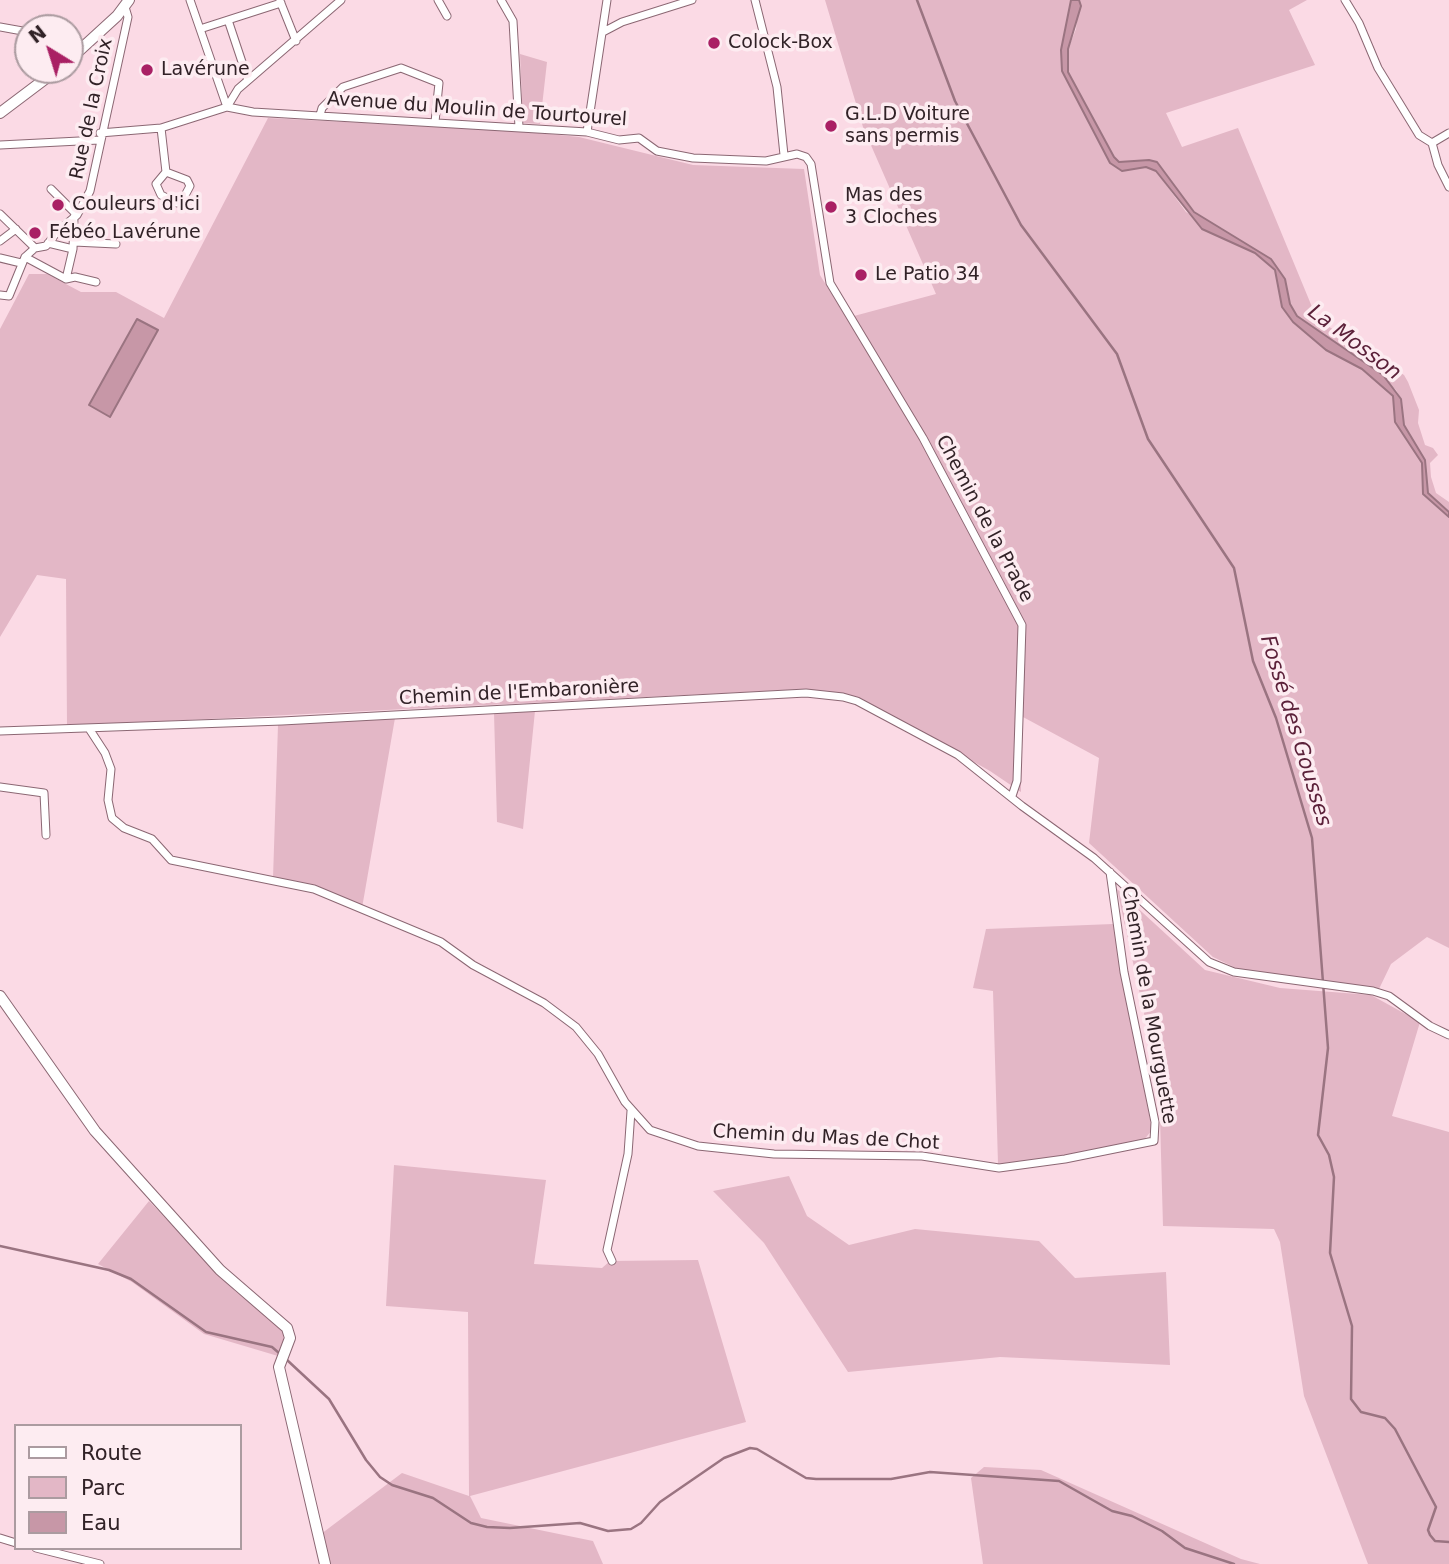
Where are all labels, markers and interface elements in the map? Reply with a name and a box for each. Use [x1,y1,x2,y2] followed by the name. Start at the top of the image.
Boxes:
[14,14,84,84] north arrow
[24,20,50,48] text: N
[728,32,833,54] place label: Colock-Box
[706,35,722,51] marker: Colock-Box
[66,36,118,182] street label: Rue de la Croix
[161,59,250,81] place label: Lavérune
[139,62,155,78] marker: Lavérune
[326,88,628,132] street label: Avenue du Moulin de Tourtourel
[845,104,970,148] place label: G.L.D Voiture sans permis
[823,118,839,134] marker: G.L.D Voiture sans permis
[845,185,937,229] place label: Mas des 3 Cloches
[72,194,200,216] place label: Couleurs d'ici
[50,197,66,213] marker: Couleurs d'ici
[823,199,839,215] marker: Mas des 3 Cloches
[49,222,201,244] place label: Fébéo Lavérune
[27,225,43,241] marker: Fébéo Lavérune
[875,264,980,286] place label: Le Patio 34
[853,267,869,283] marker: Le Patio 34
[1302,300,1406,386] water label: La Mosson
[930,432,1038,606] street label: Chemin de la Prade
[1254,632,1336,830] water label: Fossé des Gousses
[398,675,640,711] street label: Chemin de l'Embaronière
[1116,884,1180,1126] street label: Chemin de la Mourguette
[712,1121,940,1155] street label: Chemin du Mas de Chot
[14,1424,242,1550] legend
[81,1441,142,1465] text: Route
[81,1476,125,1500] text: Parc
[81,1511,120,1535] text: Eau

